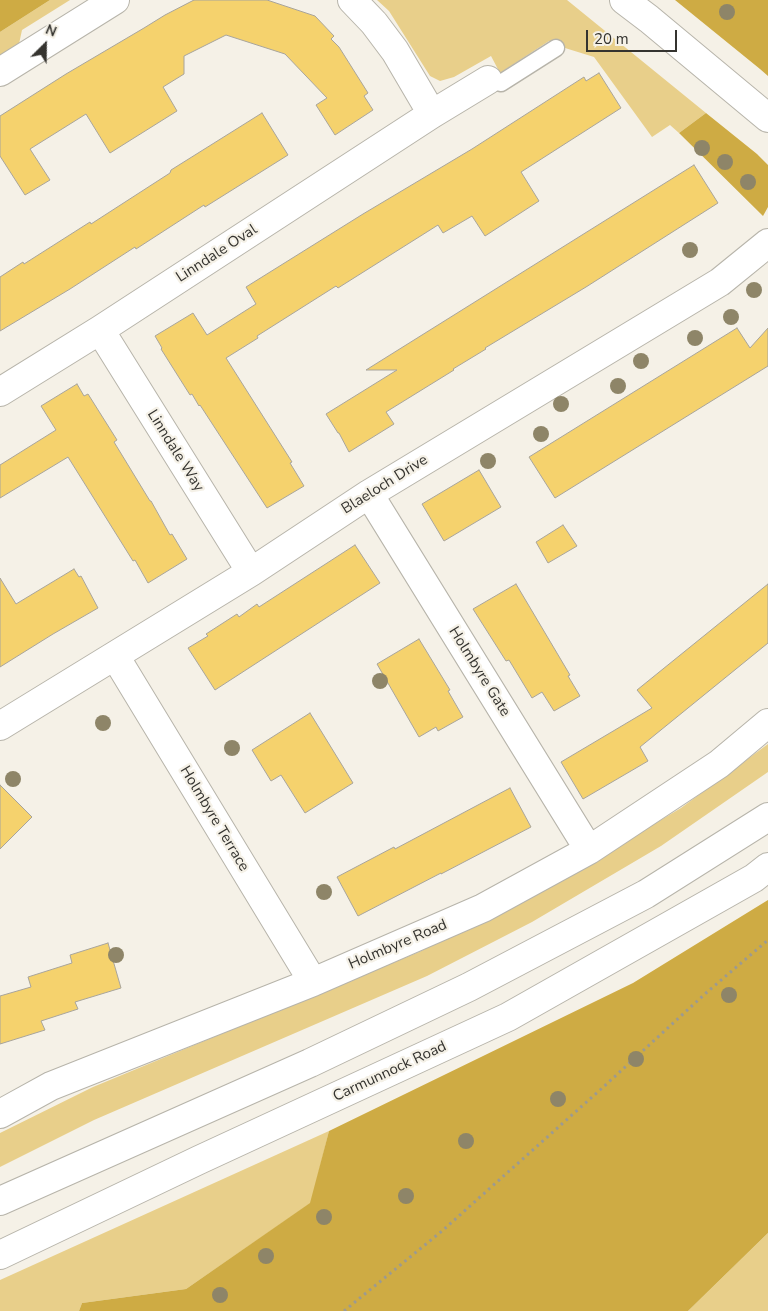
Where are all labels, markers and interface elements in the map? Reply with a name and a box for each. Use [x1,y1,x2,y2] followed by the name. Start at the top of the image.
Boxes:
[20,20,70,70] north arrow
[43,20,60,42] text: N
[588,20,679,52] scale bar
[594,29,629,49] text: 20 m
[173,221,261,287] street label: Linndale Oval
[143,407,207,495] street label: Linndale Way
[339,451,431,519] street label: Blaeloch Drive
[444,624,514,720] street label: Holmbyre Gate
[175,763,253,875] street label: Holmbyre Terrace
[346,916,450,974] street label: Holmbyre Road
[330,1038,450,1106] street label: Carmunnock Road

